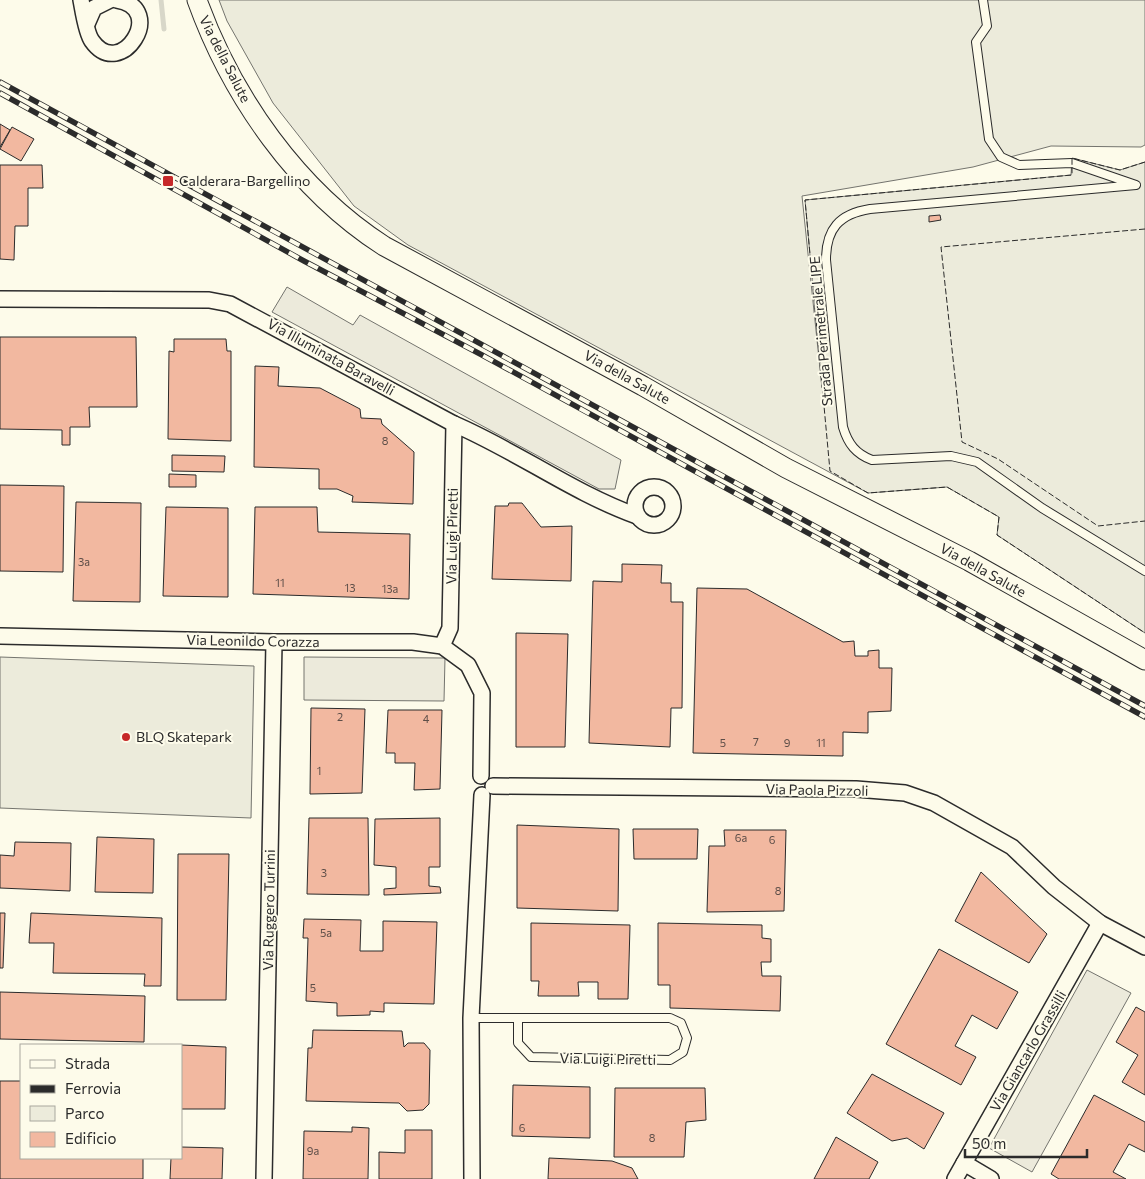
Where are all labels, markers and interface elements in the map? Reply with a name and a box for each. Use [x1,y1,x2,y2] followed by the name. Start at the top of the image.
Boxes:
[196,12,255,105] street label: Via della Salute
[179,172,310,189] place label: Calderara-Bargellino
[161,174,175,188] marker: Calderara-Bargellino
[805,255,836,407] street label: Strada Perimetrale LIPE
[265,314,398,399] street label: Via Illuminata Baravelli
[581,346,673,407] street label: Via della Salute
[382,434,389,447] house number: 8
[442,488,461,584] street label: Via Luigi Piretti
[937,539,1029,600] street label: Via della Salute
[78,555,90,568] house number: 3a
[275,576,285,589] house number: 11
[345,581,355,594] house number: 13
[382,582,398,595] house number: 13a
[186,631,320,650] street label: Via Leonildo Corazza
[337,710,343,723] house number: 2
[423,712,430,725] house number: 4
[136,728,232,745] place label: BLQ Skatepark
[120,731,132,743] marker: BLQ Skatepark
[753,735,759,748] house number: 7
[720,736,726,749] house number: 5
[784,736,791,749] house number: 9
[816,736,826,749] house number: 11
[317,764,321,777] house number: 1
[765,780,869,799] street label: Via Paola Pizzoli
[735,831,747,844] house number: 6a
[769,833,776,846] house number: 6
[259,849,278,971] street label: Via Ruggero Turrini
[321,866,327,879] house number: 3
[775,884,782,897] house number: 8
[320,926,332,939] house number: 5a
[310,981,316,994] house number: 5
[986,987,1069,1114] street label: Via Giancarlo Grassilli
[20,1044,182,1159] legend
[560,1049,656,1068] street label: Via Luigi Piretti
[65,1054,110,1072] text: Strada
[65,1079,121,1097] text: Ferrovia
[65,1104,104,1122] text: Parco
[519,1121,526,1134] house number: 6
[965,1126,1088,1158] scale bar
[65,1129,116,1147] text: Edificio
[649,1131,656,1144] house number: 8
[972,1134,1006,1152] text: 50 m
[307,1144,319,1157] house number: 9a

